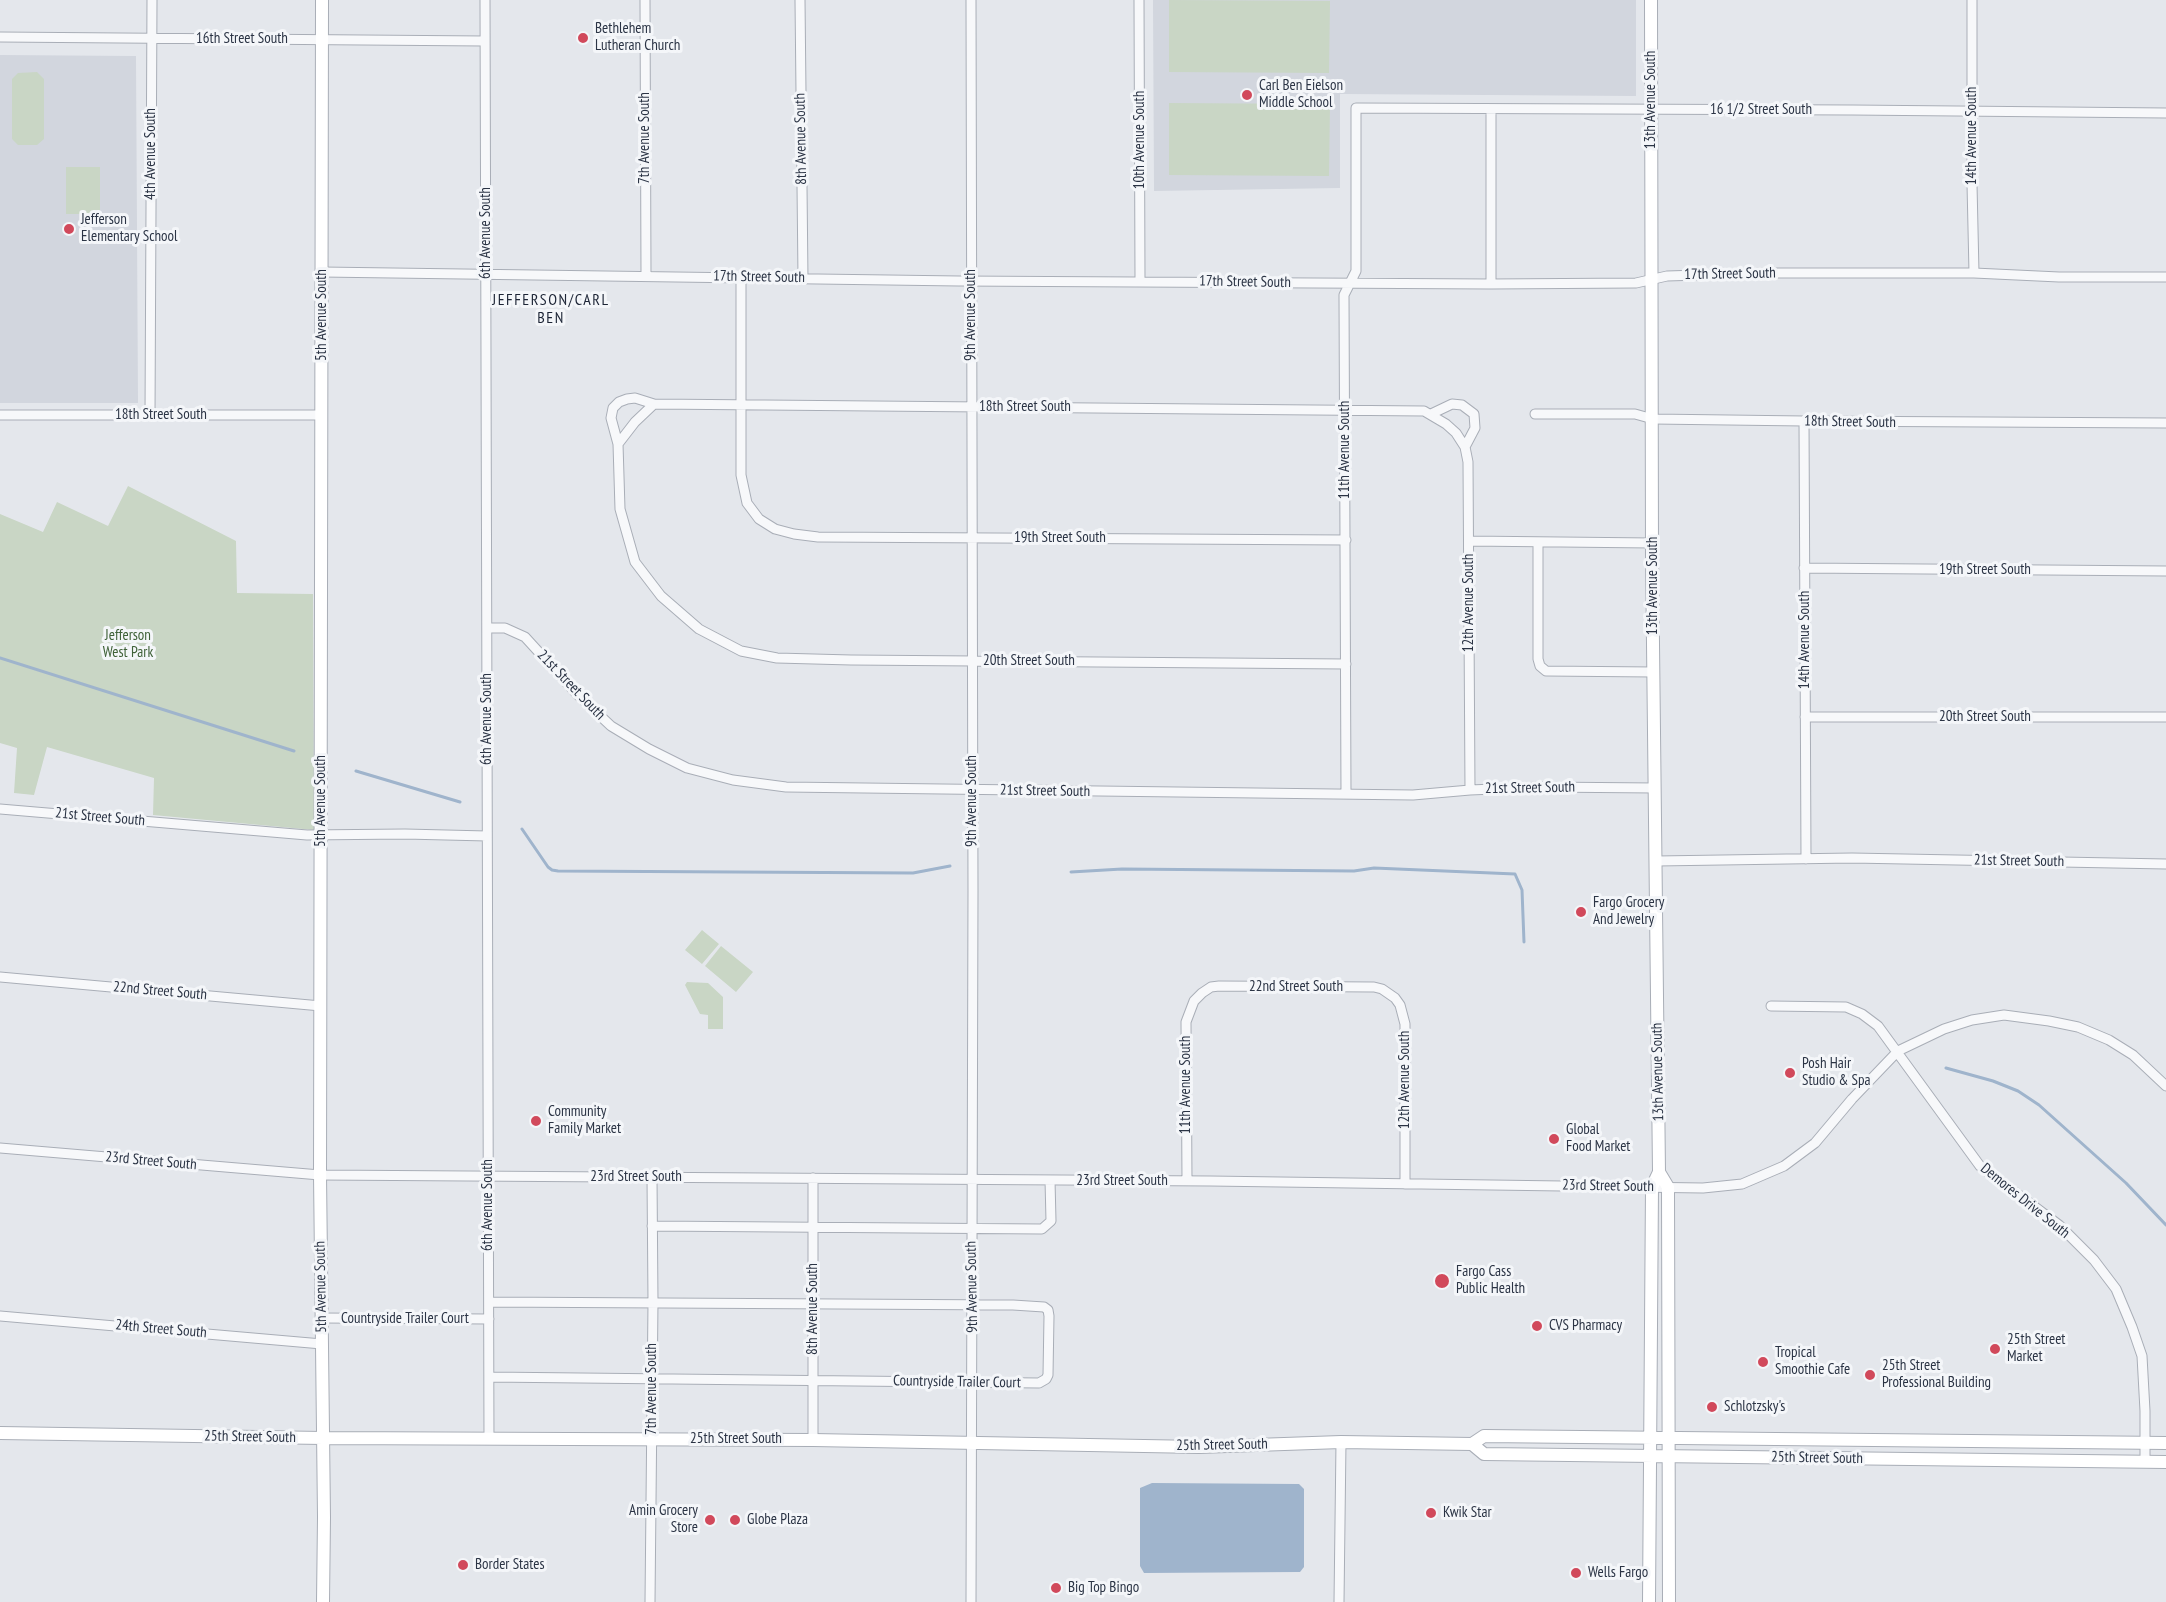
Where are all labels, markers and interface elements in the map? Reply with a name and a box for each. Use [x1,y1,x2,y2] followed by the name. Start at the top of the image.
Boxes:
[595,20,680,55] place label: Bethlehem Lutheran Church
[196,30,288,48] street label: 16th Street South
[576,31,590,45] marker: Bethlehem Lutheran Church
[1642,51,1660,149] street label: 13th Avenue South
[1259,77,1343,112] place label: Carl Ben Eielson Middle School
[1963,87,1981,185] street label: 14th Avenue South
[1240,88,1254,102] marker: Carl Ben Eielson Middle School
[1131,91,1149,189] street label: 10th Avenue South
[636,92,654,184] street label: 7th Avenue South
[791,93,811,185] street label: 8th Avenue South
[1710,101,1812,119] street label: 16 1/2 Street South
[142,108,160,200] street label: 4th Avenue South
[477,187,495,279] street label: 6th Avenue South
[81,211,178,246] place label: Jefferson Elementary School
[62,222,76,236] marker: Jefferson Elementary School
[1684,264,1776,284] street label: 17th Street South
[713,267,805,287] street label: 17th Street South
[313,269,331,361] street label: 5th Avenue South
[962,269,980,361] street label: 9th Avenue South
[1199,272,1291,292] street label: 17th Street South
[492,290,610,328] district label: JEFFERSON/CARL BEN
[979,398,1071,416] street label: 18th Street South
[1336,401,1354,499] street label: 11th Avenue South
[115,406,207,424] street label: 18th Street South
[1804,412,1896,432] street label: 18th Street South
[1014,529,1106,547] street label: 19th Street South
[1644,537,1662,635] street label: 13th Avenue South
[1460,554,1478,652] street label: 12th Avenue South
[1939,561,2031,579] street label: 19th Street South
[1796,591,1814,689] street label: 14th Avenue South
[103,627,153,662] park label: Jefferson West Park
[533,646,609,724] street label: 21st Street South
[983,652,1075,670] street label: 20th Street South
[478,673,496,765] street label: 6th Avenue South
[1939,708,2031,726] street label: 20th Street South
[312,755,330,847] street label: 5th Avenue South
[963,755,981,847] street label: 9th Avenue South
[1485,778,1575,798] street label: 21st Street South
[1000,781,1090,801] street label: 21st Street South
[54,804,146,830] street label: 21st Street South
[1974,851,2064,871] street label: 21st Street South
[1593,894,1664,929] place label: Fargo Grocery And Jewelry
[1574,905,1588,919] marker: Fargo Grocery And Jewelry
[112,978,208,1004] street label: 22nd Street South
[1249,978,1343,996] street label: 22nd Street South
[1648,1023,1668,1121] street label: 13th Avenue South
[1396,1031,1414,1129] street label: 12th Avenue South
[1177,1036,1195,1134] street label: 11th Avenue South
[1802,1055,1870,1090] place label: Posh Hair Studio & Spa
[1783,1066,1797,1080] marker: Posh Hair Studio & Spa
[548,1103,621,1138] place label: Community Family Market
[529,1114,543,1128] marker: Community Family Market
[1566,1121,1630,1156] place label: Global Food Market
[1547,1132,1561,1146] marker: Global Food Market
[105,1148,197,1174] street label: 23rd Street South
[479,1159,497,1251] street label: 6th Avenue South
[1977,1160,2073,1242] street label: Demores Drive South
[590,1168,682,1186] street label: 23rd Street South
[1076,1172,1168,1190] street label: 23rd Street South
[1562,1176,1654,1196] street label: 23rd Street South
[311,1241,331,1333] street label: 5th Avenue South
[962,1241,982,1333] street label: 9th Avenue South
[804,1263,822,1355] street label: 8th Avenue South
[1456,1263,1525,1298] place label: Fargo Cass Public Health
[1433,1272,1451,1290] marker: Fargo Cass Public Health
[341,1310,469,1328] street label: Countryside Trailer Court
[115,1316,207,1342] street label: 24th Street South
[1549,1317,1622,1335] place label: CVS Pharmacy
[1530,1319,1544,1333] marker: CVS Pharmacy
[2007,1331,2065,1366] place label: 25th Street Market
[1988,1342,2002,1356] marker: 25th Street Market
[643,1343,661,1435] street label: 7th Avenue South
[1775,1344,1850,1379] place label: Tropical Smoothie Cafe
[1756,1355,1770,1369] marker: Tropical Smoothie Cafe
[1882,1357,1991,1392] place label: 25th Street Professional Building
[1863,1368,1877,1382] marker: 25th Street Professional Building
[893,1372,1021,1392] street label: Countryside Trailer Court
[1724,1398,1785,1416] place label: Schlotzsky's
[1705,1400,1719,1414] marker: Schlotzsky's
[204,1427,296,1447] street label: 25th Street South
[690,1430,782,1448] street label: 25th Street South
[1176,1435,1268,1455] street label: 25th Street South
[1771,1448,1863,1468] street label: 25th Street South
[629,1502,698,1537] place label: Amin Grocery Store
[1443,1504,1492,1522] place label: Kwik Star
[1424,1506,1438,1520] marker: Kwik Star
[747,1511,808,1529] place label: Globe Plaza
[703,1513,717,1527] marker: Amin Grocery Store
[728,1513,742,1527] marker: Globe Plaza
[475,1556,544,1574] place label: Border States
[456,1558,470,1572] marker: Border States
[1588,1564,1648,1582] place label: Wells Fargo
[1569,1566,1583,1580] marker: Wells Fargo
[1068,1579,1139,1597] place label: Big Top Bingo
[1049,1581,1063,1595] marker: Big Top Bingo

